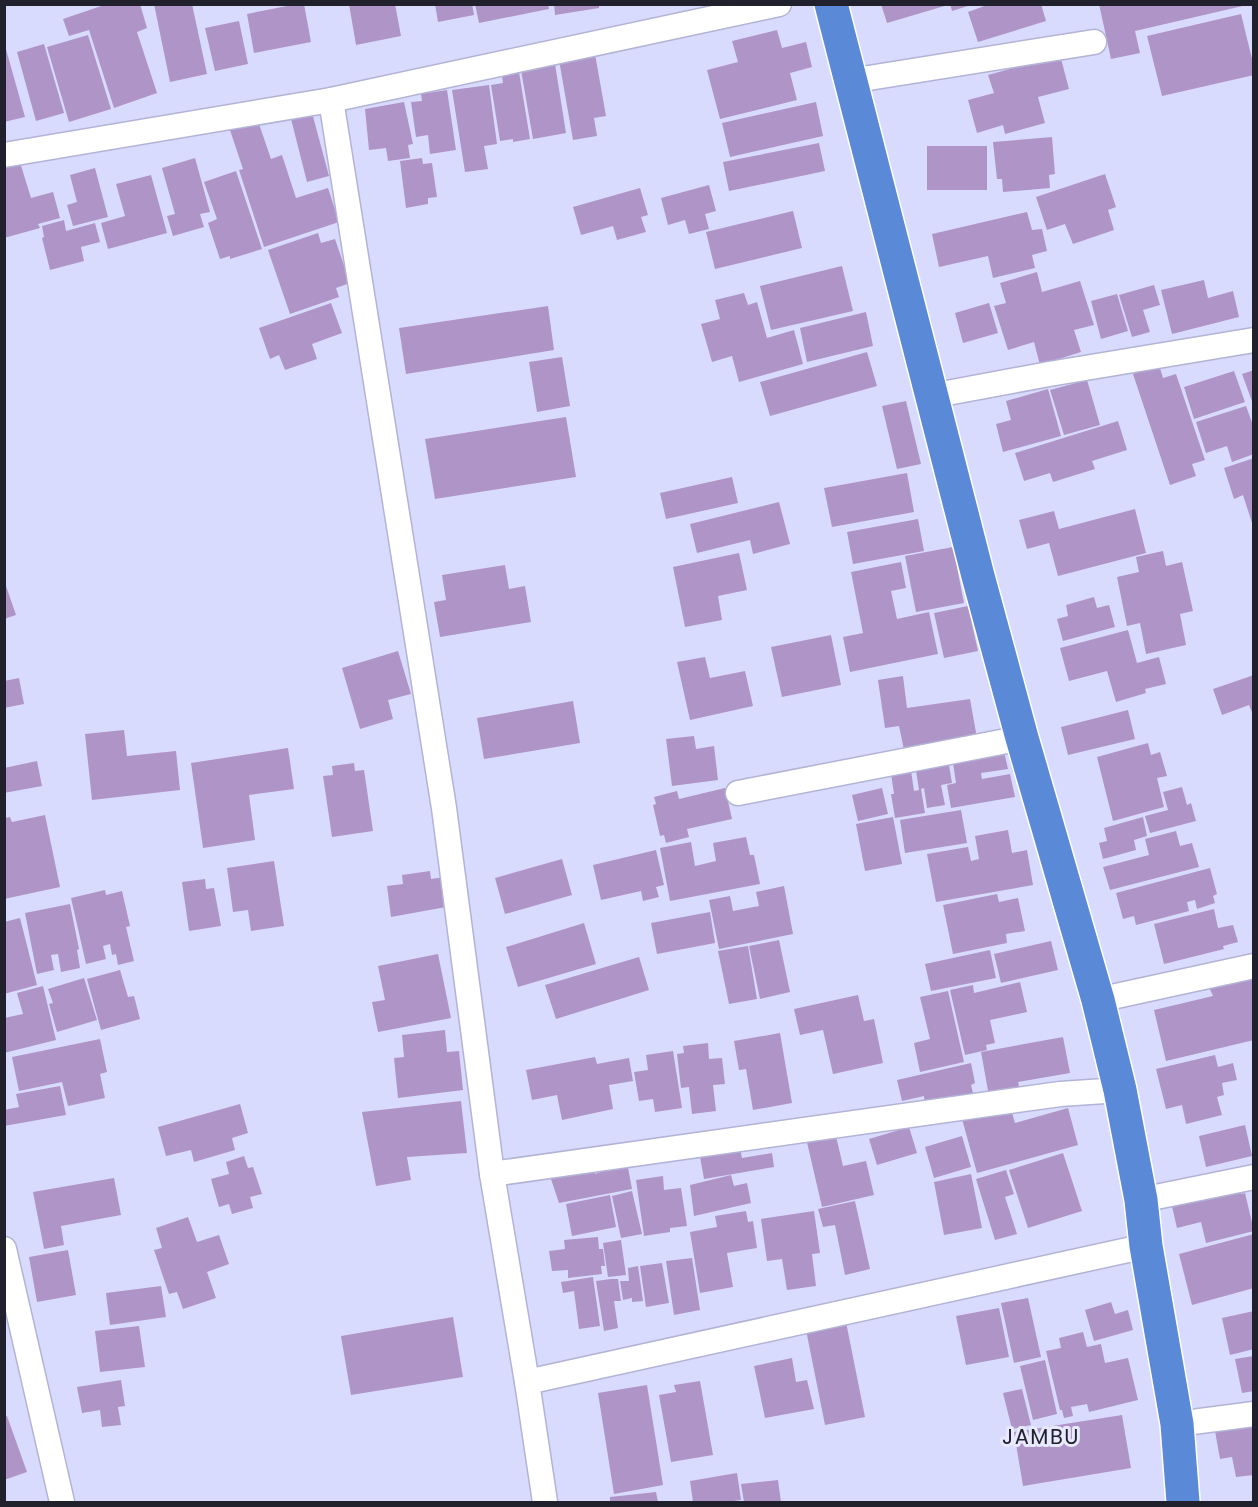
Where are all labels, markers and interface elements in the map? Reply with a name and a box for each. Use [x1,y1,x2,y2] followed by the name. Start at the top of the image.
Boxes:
[1002,1422,1080,1451] district label: JAMBU

